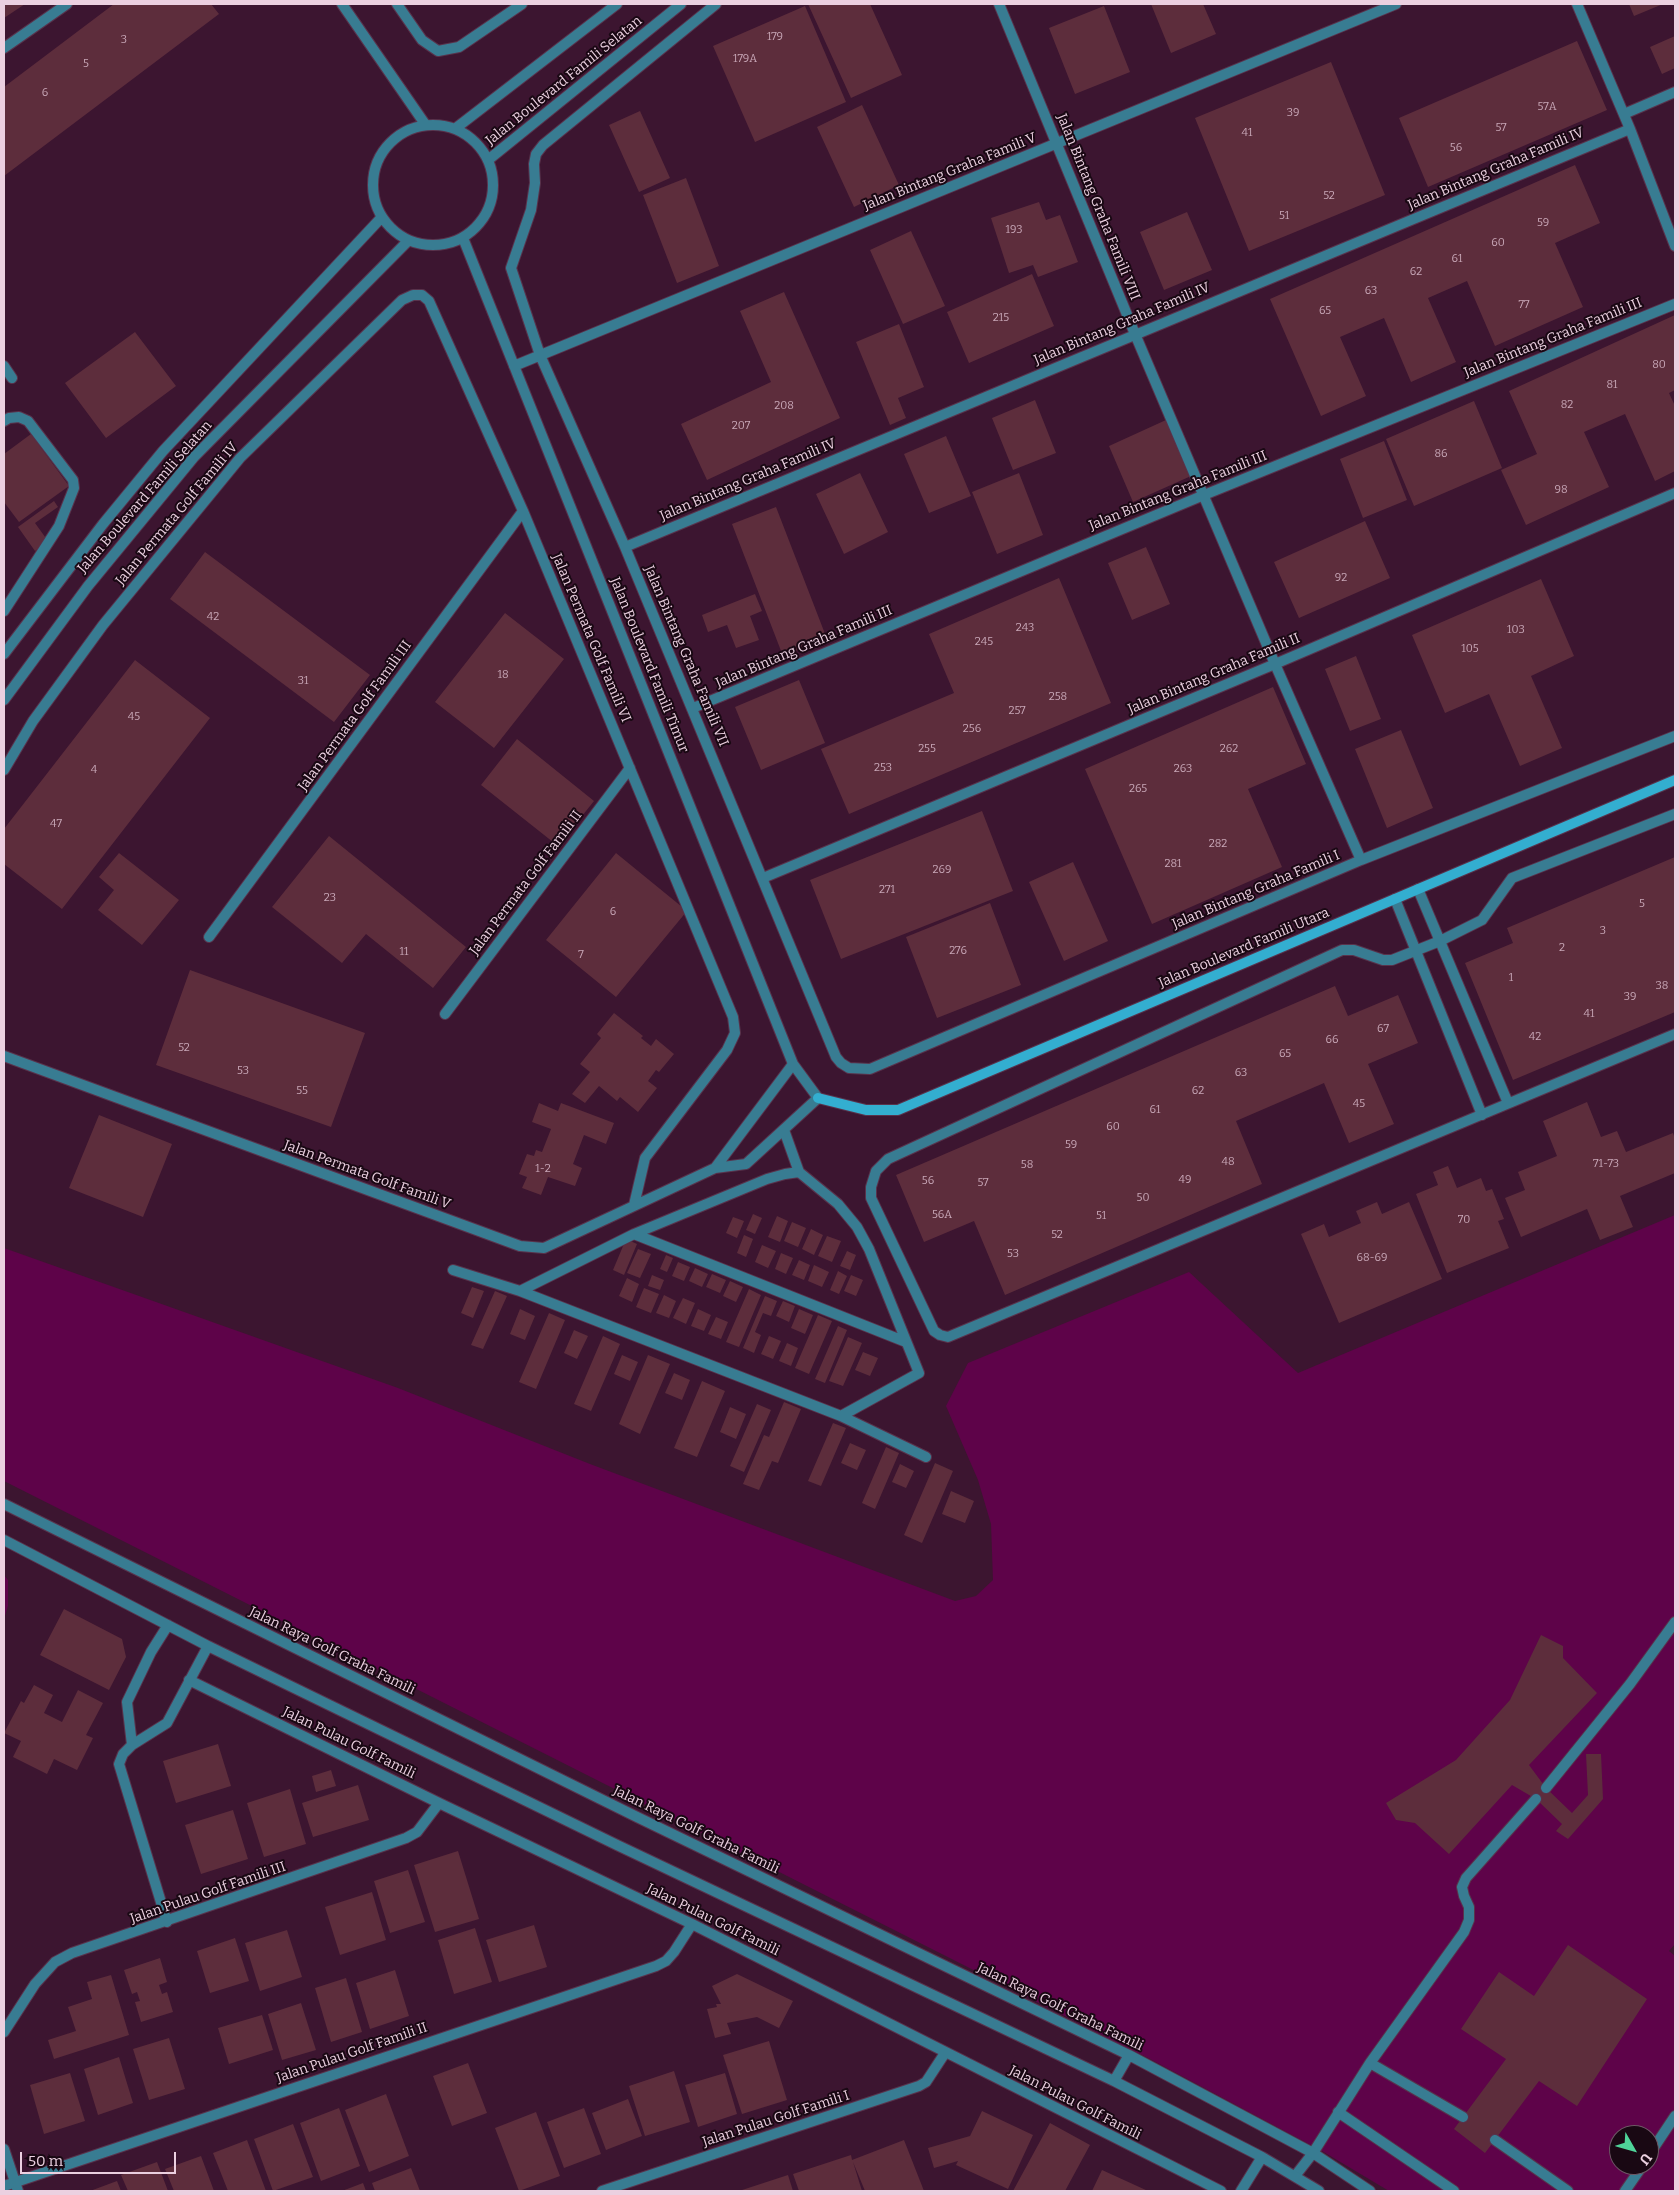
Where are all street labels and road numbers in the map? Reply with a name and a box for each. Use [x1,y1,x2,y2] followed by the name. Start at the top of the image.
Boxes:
[482,13,646,149] street label: Jalan Boulevard Famili Selatan
[1053,111,1143,303] street label: Jalan Bintang Graha Famili VIII
[1405,124,1587,214] street label: Jalan Bintang Graha Famili IV
[861,130,1039,214] street label: Jalan Bintang Graha Famili V
[1031,279,1213,369] street label: Jalan Bintang Graha Famili IV
[1462,295,1644,381] street label: Jalan Bintang Graha Famili III
[74,417,216,577] street label: Jalan Boulevard Famili Selatan
[657,435,839,525] street label: Jalan Bintang Graha Famili IV
[112,439,242,589] street label: Jalan Permata Golf Famili IV
[1087,448,1269,534] street label: Jalan Bintang Graha Famili III
[548,551,634,725] street label: Jalan Permata Golf Famili VI
[640,563,732,749] street label: Jalan Bintang Graha Famili VII
[606,575,692,755] street label: Jalan Boulevard Famili Timur
[713,602,895,692] street label: Jalan Bintang Graha Famili III
[1125,630,1303,718] street label: Jalan Bintang Graha Famili II
[295,638,415,794] street label: Jalan Permata Golf Famili III
[466,807,586,959] street label: Jalan Permata Golf Famili II
[1170,847,1342,933] street label: Jalan Bintang Graha Famili I
[1156,904,1332,992] street label: Jalan Boulevard Famili Utara
[281,1137,453,1213] street label: Jalan Permata Golf Famili V
[246,1603,418,1699] street label: Jalan Raya Golf Graha Famili
[280,1703,418,1783] street label: Jalan Pulau Golf Famili
[610,1782,782,1878] street label: Jalan Raya Golf Graha Famili
[128,1858,288,1928] street label: Jalan Pulau Golf Famili III
[644,1880,782,1960] street label: Jalan Pulau Golf Famili
[974,1959,1146,2055] street label: Jalan Raya Golf Graha Famili
[274,2019,430,2087] street label: Jalan Pulau Golf Famili II
[1006,2062,1144,2144] street label: Jalan Pulau Golf Famili
[700,2087,852,2151] street label: Jalan Pulau Golf Famili I

